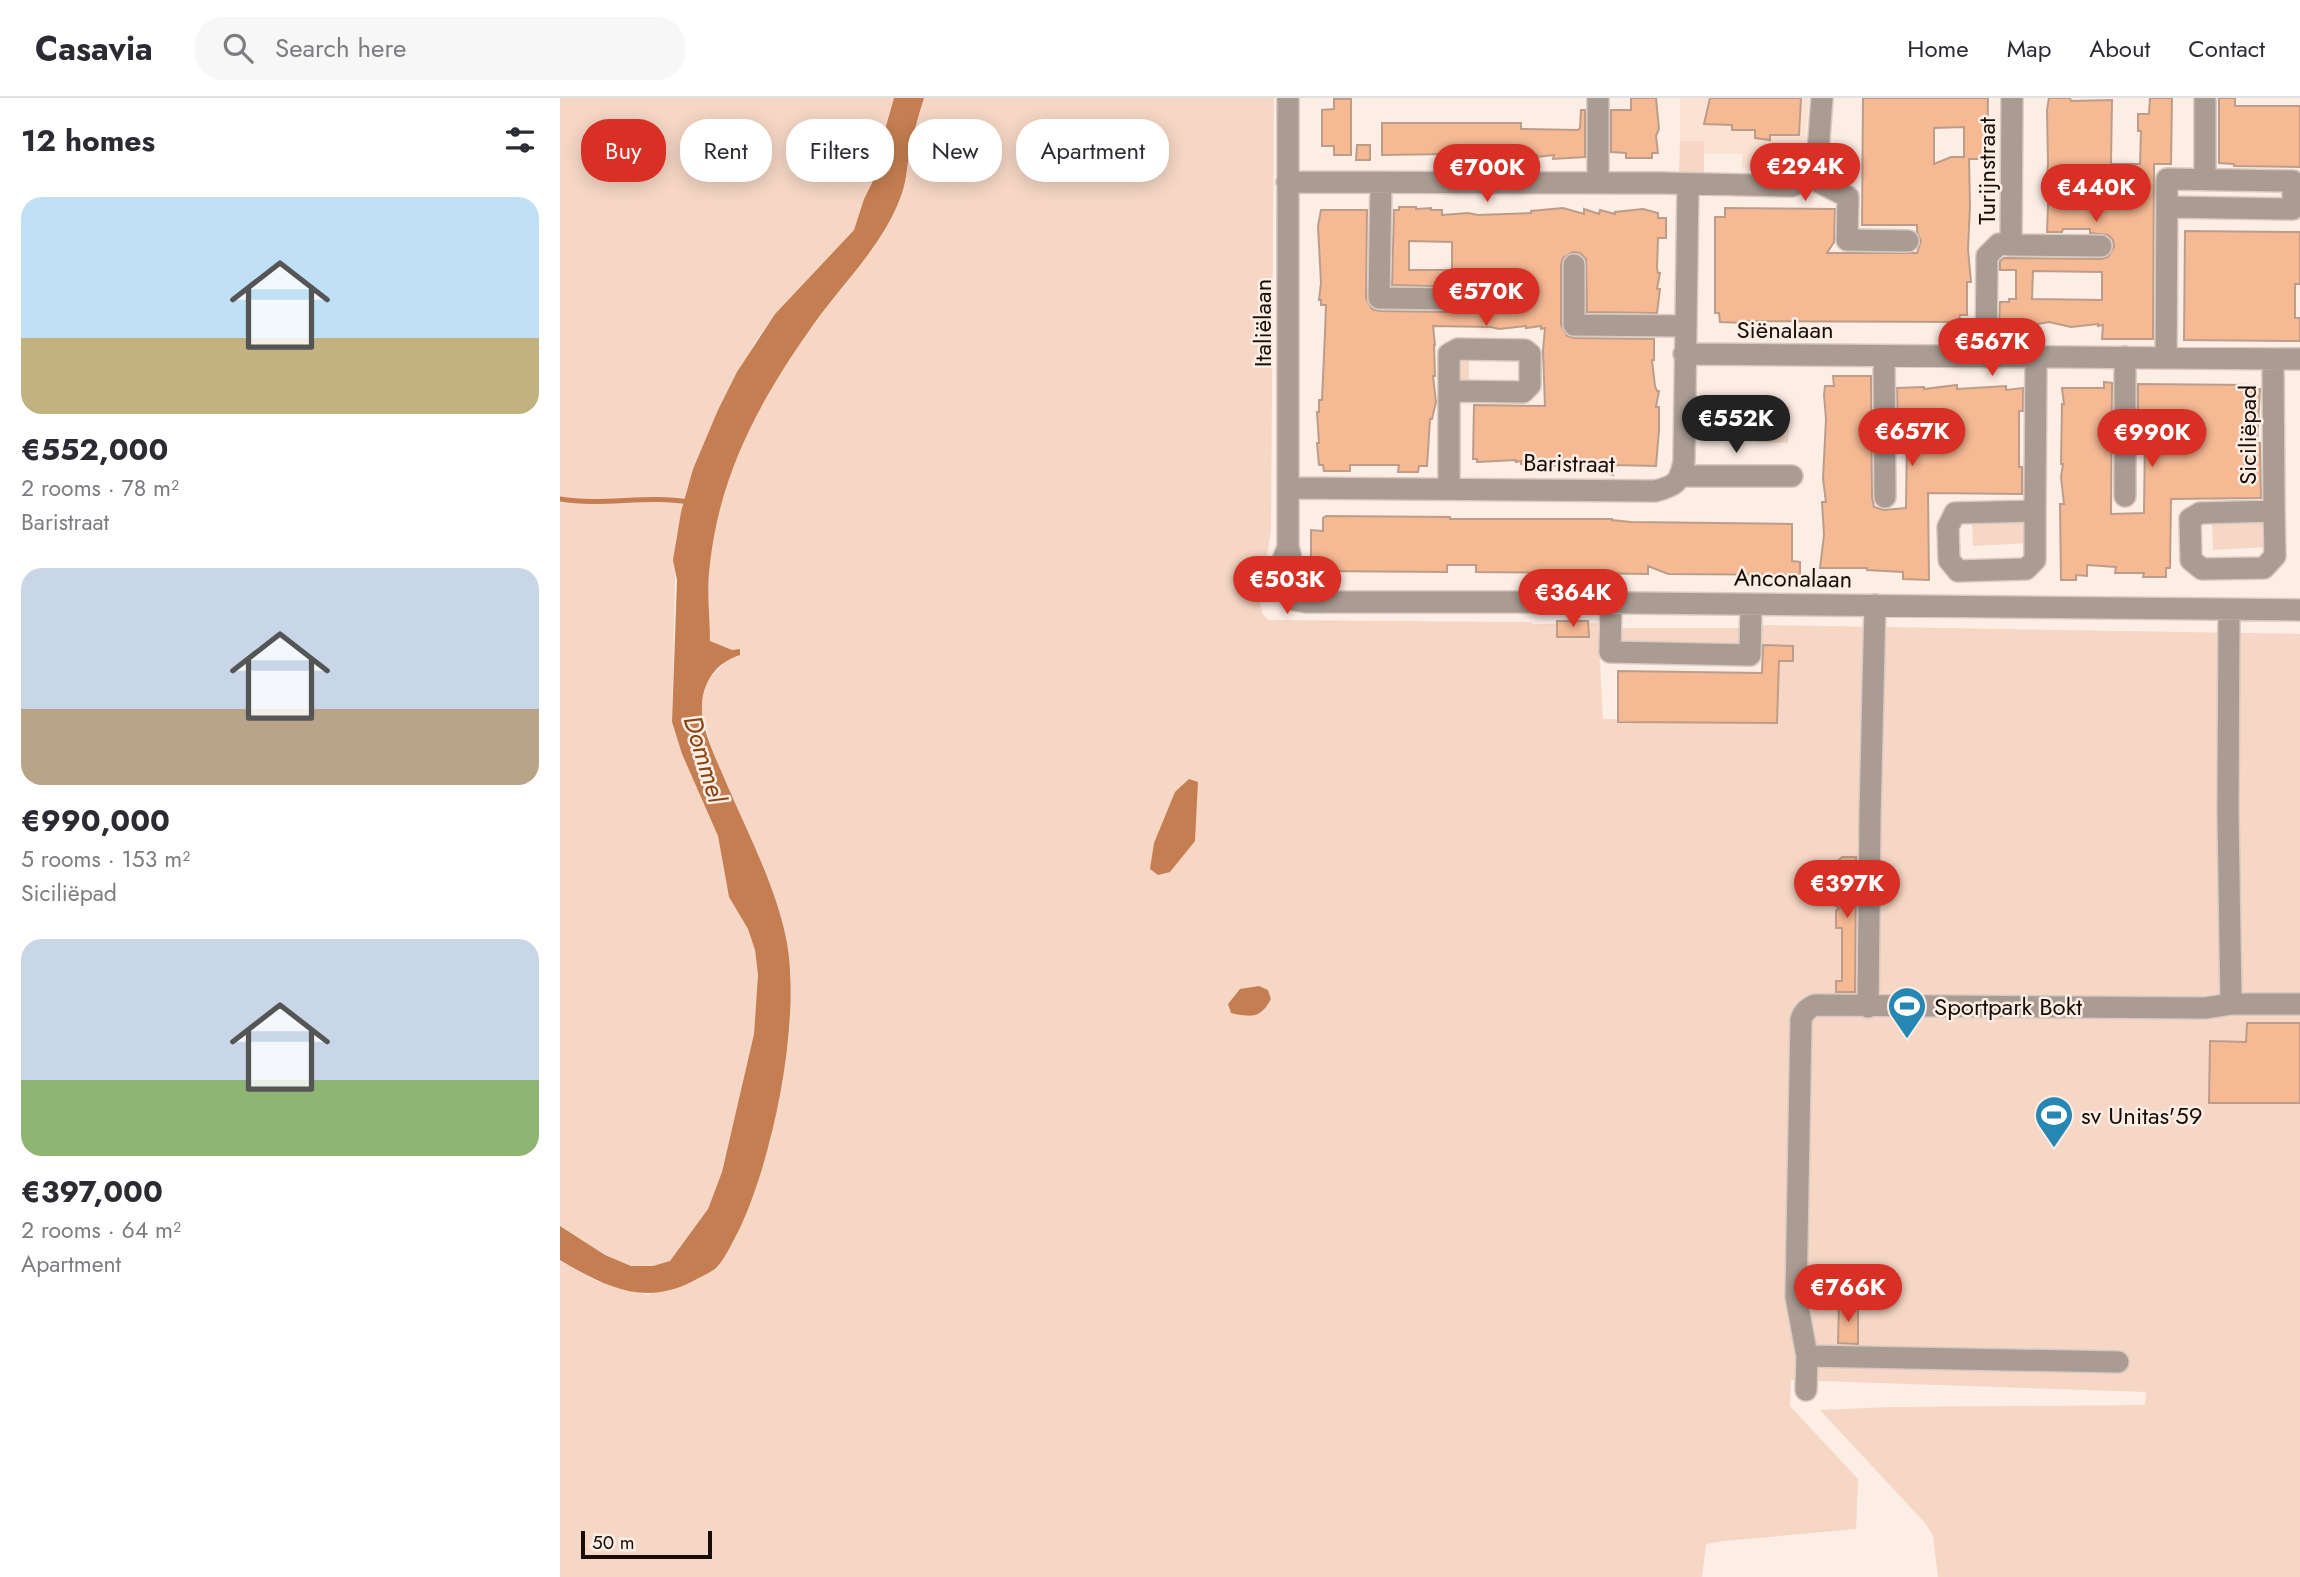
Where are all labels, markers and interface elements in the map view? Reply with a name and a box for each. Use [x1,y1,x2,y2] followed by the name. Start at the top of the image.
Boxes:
[195,17,685,80] search box
[35,25,153,72] text: Casavia
[219,29,257,67] icon: search
[275,29,406,67] text: Search here
[1907,31,1969,66] text: Home
[2007,31,2051,66] text: Map
[2089,31,2150,66] text: About
[2188,31,2265,66] text: Contact
[1969,117,2004,225] street label: Turijnstraat
[21,119,155,162] text: 12 homes
[581,119,666,182] chip: Buy
[680,119,772,182] chip: Rent
[786,119,894,182] chip: Filters
[908,119,1002,182] chip: New
[1016,119,1169,182] chip: Apartment
[501,121,539,159] icon: filters
[1438,144,1536,204] pin: €700K
[1756,144,1854,203] pin: €294K
[1766,149,1844,183] text: €294K
[1449,150,1525,184] text: €700K
[2047,164,2145,224] pin: €440K
[2057,170,2135,204] text: €440K
[217,242,343,368] icon: home
[1437,268,1535,328] pin: €570K
[1448,274,1524,308] text: €570K
[1245,279,1280,367] street label: Italiëlaan
[1736,312,1834,347] street label: Siënalaan
[1943,318,2041,378] pin: €567K
[1954,324,2030,358] text: €567K
[2230,385,2265,485] street label: Siciliëpad
[1687,396,1785,455] pin: €552K
[1698,401,1774,435] text: €552K
[1863,408,1961,468] pin: €657K
[2103,410,2201,469] pin: €990K
[1874,414,1950,448] text: €657K
[2113,415,2191,449] text: €990K
[21,428,168,471] text: €552,000
[1523,445,1615,481] street label: Baristraat
[21,471,179,505] text: 2 rooms · 78 m²
[21,505,109,539] text: Baristraat
[1238,556,1336,616] pin: €503K
[1734,559,1852,597] street label: Anconalaan
[1249,562,1325,596] text: €503K
[1524,570,1622,629] pin: €364K
[1535,575,1611,609] text: €364K
[217,613,343,739] icon: home
[674,711,737,808] water label: Dommel
[21,799,170,842] text: €990,000
[21,842,190,876] text: 5 rooms · 153 m²
[1798,860,1896,920] pin: €397K
[1810,866,1884,900] text: €397K
[21,876,117,910] text: Siciliëpad
[217,984,343,1110] icon: home
[1886,985,1928,1040] sports icon: Sportpark Bokt
[1934,989,2082,1024] place label: Sportpark Bokt
[2033,1094,2075,1149] sports icon: sv Unitas'59
[2081,1098,2203,1133] place label: sv Unitas'59
[21,1170,163,1213] text: €397,000
[21,1213,181,1247] text: 2 rooms · 64 m²
[21,1247,121,1281] text: Apartment
[1799,1264,1897,1324] pin: €766K
[1810,1270,1886,1304] text: €766K
[581,1528,712,1560] scale bar
[592,1529,635,1556] text: 50 m

